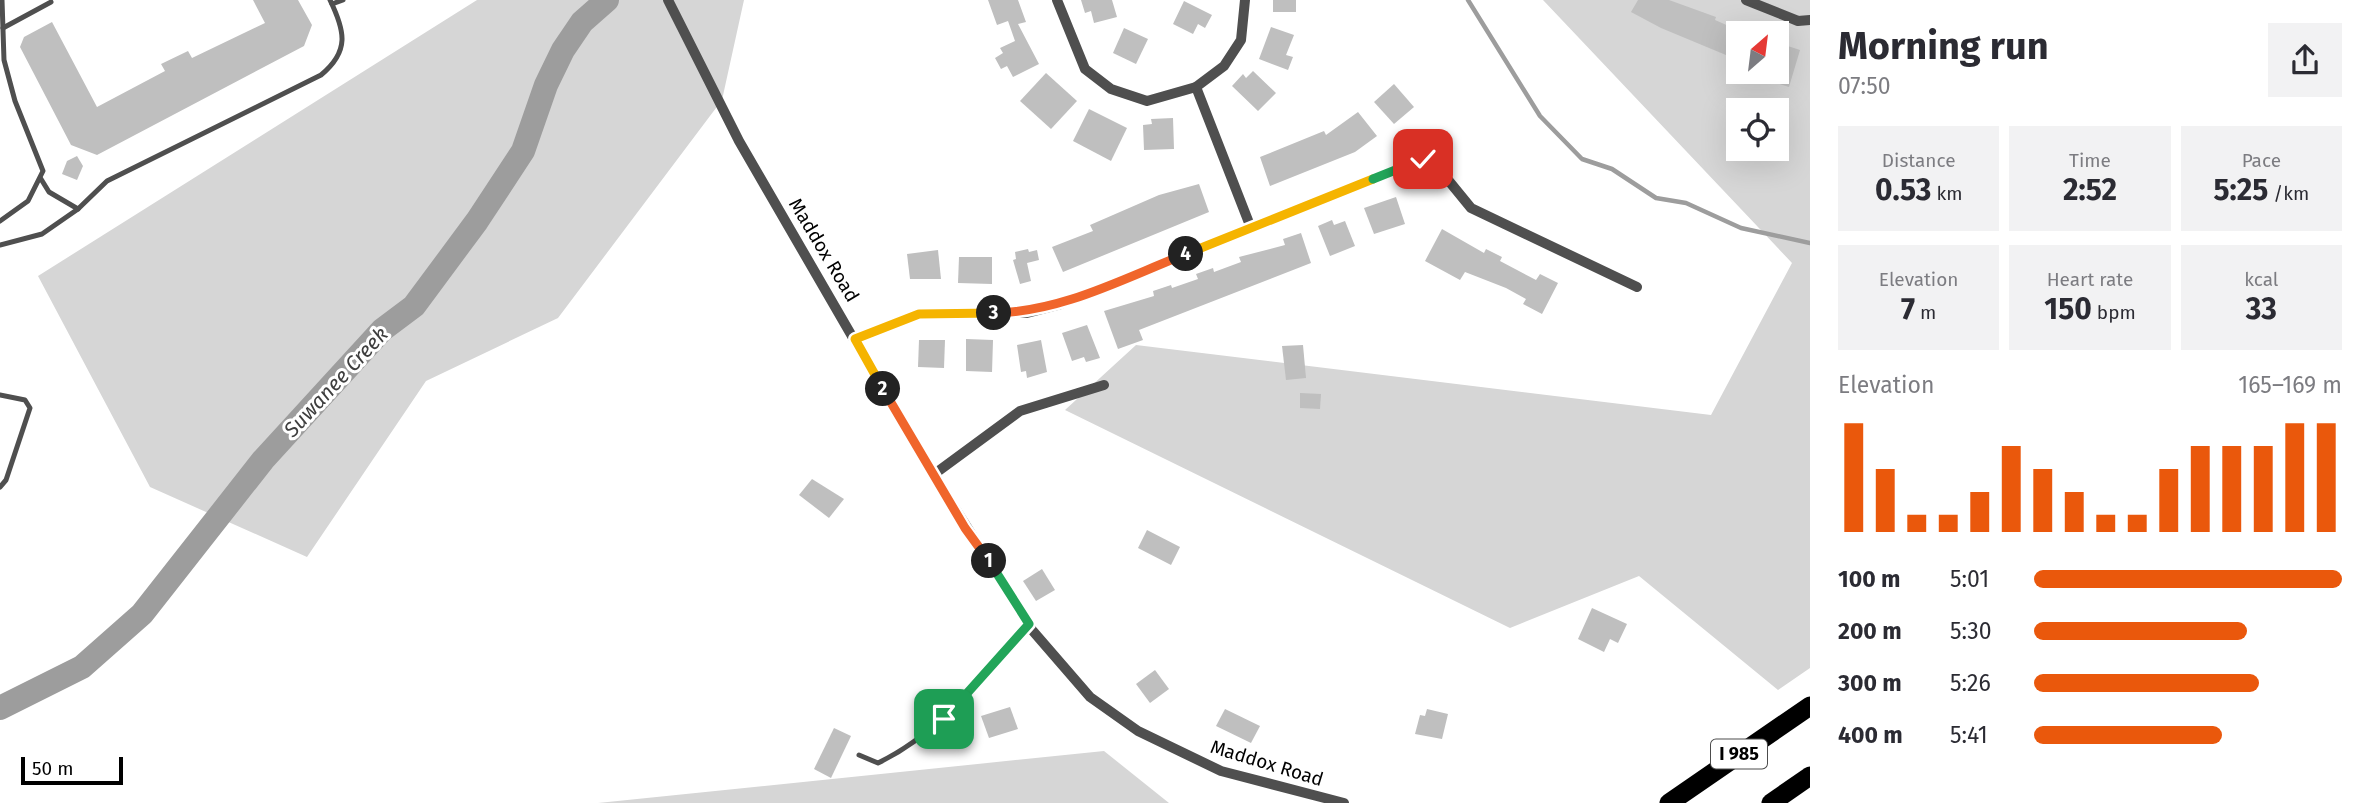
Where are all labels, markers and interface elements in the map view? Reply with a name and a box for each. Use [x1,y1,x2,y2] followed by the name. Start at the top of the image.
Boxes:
[1726,21,1788,84] north arrow
[1726,21,1789,161] map controls
[1838,23,2049,69] text: Morning run
[2268,23,2342,97] button: share
[1838,72,1891,100] text: 07:50
[1726,98,1789,161] button: locate
[1393,129,1453,189] pin
[1404,140,1442,178] icon: check
[1882,149,1956,172] text: Distance
[2069,149,2111,172] text: Time
[2242,149,2281,172] text: Pace
[1875,172,1931,208] text: 0.53
[2063,172,2117,208] text: 2:52
[2213,172,2268,208] text: 5:25
[1931,182,1962,205] text: km
[2268,182,2309,205] text: /km
[784,194,864,306] street label: Maddox Road
[1168,236,1204,272] pin: 4
[1180,242,1191,265] text: 4
[1879,268,1958,291] text: Elevation
[2047,268,2133,291] text: Heart rate
[2244,268,2278,291] text: kcal
[1901,291,1915,327] text: 7
[2044,291,2092,327] text: 150
[2246,291,2277,327] text: 33
[976,296,1012,330] pin: 3
[989,301,998,324] text: 3
[1915,301,1936,324] text: m
[2092,301,2136,324] text: bpm
[278,321,394,443] water label: Suwanee Creek
[1838,371,1934,399] text: Elevation
[2238,371,2342,399] text: 165–169 m
[866,372,900,406] pin: 2
[878,377,887,400] text: 2
[972,544,1006,578] pin: 1
[984,549,993,572] text: 1
[1838,565,1900,593] text: 100 m
[1950,565,1989,593] text: 5:01
[1838,617,1902,645] text: 200 m
[1950,617,1992,645] text: 5:30
[1838,669,1902,697] text: 300 m
[1950,669,1991,697] text: 5:26
[914,689,974,749] pin
[925,700,963,738] icon: arrive
[1838,721,1903,749] text: 400 m
[1950,721,1988,749] text: 5:41
[1208,735,1326,791] street label: Maddox Road
[1711,740,1767,768] road number: I 985
[21,754,122,786] scale bar
[32,757,73,780] text: 50 m

